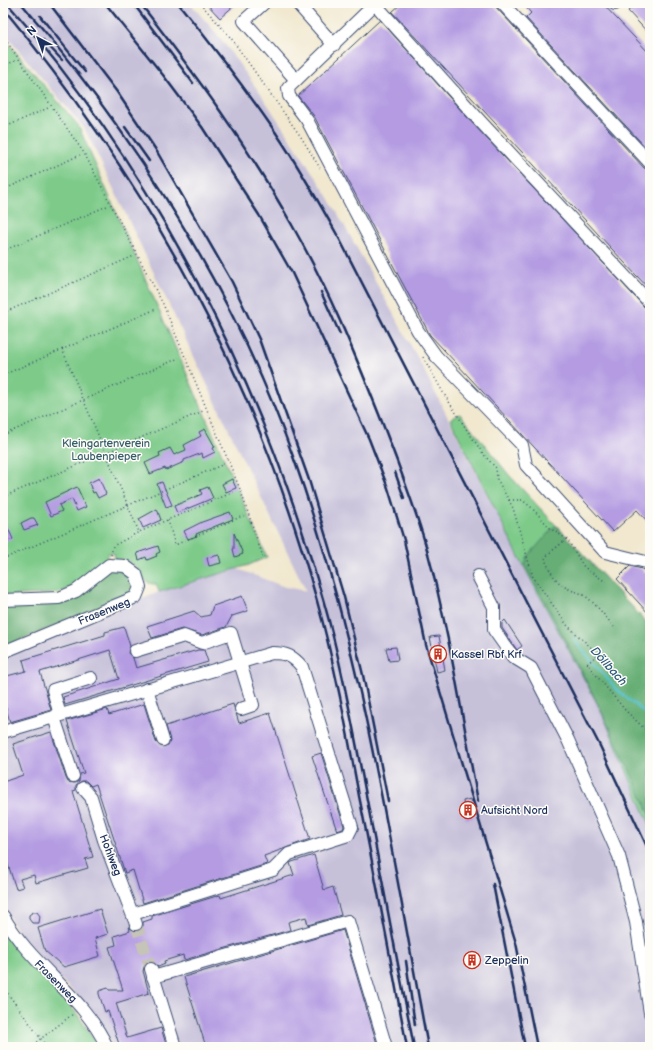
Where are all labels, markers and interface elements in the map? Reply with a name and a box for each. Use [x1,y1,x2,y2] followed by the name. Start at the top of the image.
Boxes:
[18,18,58,58] north arrow
[24,23,39,38] text: N
[62,437,150,463] park label: Kleingartenverein Laubenpieper
[76,595,132,628] street label: Frasenweg
[428,644,448,664] building icon: Kassel Rbf Krf
[587,644,630,689] water label: Döllbach
[451,648,522,661] place label: Kassel Rbf Krf
[458,800,478,820] building icon: Aufsicht Nord
[481,804,548,817] place label: Aufsicht Nord
[97,833,124,878] street label: Hohlweg
[462,950,482,970] building icon: Zeppelin
[484,954,529,967] place label: Zeppelin
[32,957,80,1005] street label: Frasenweg

